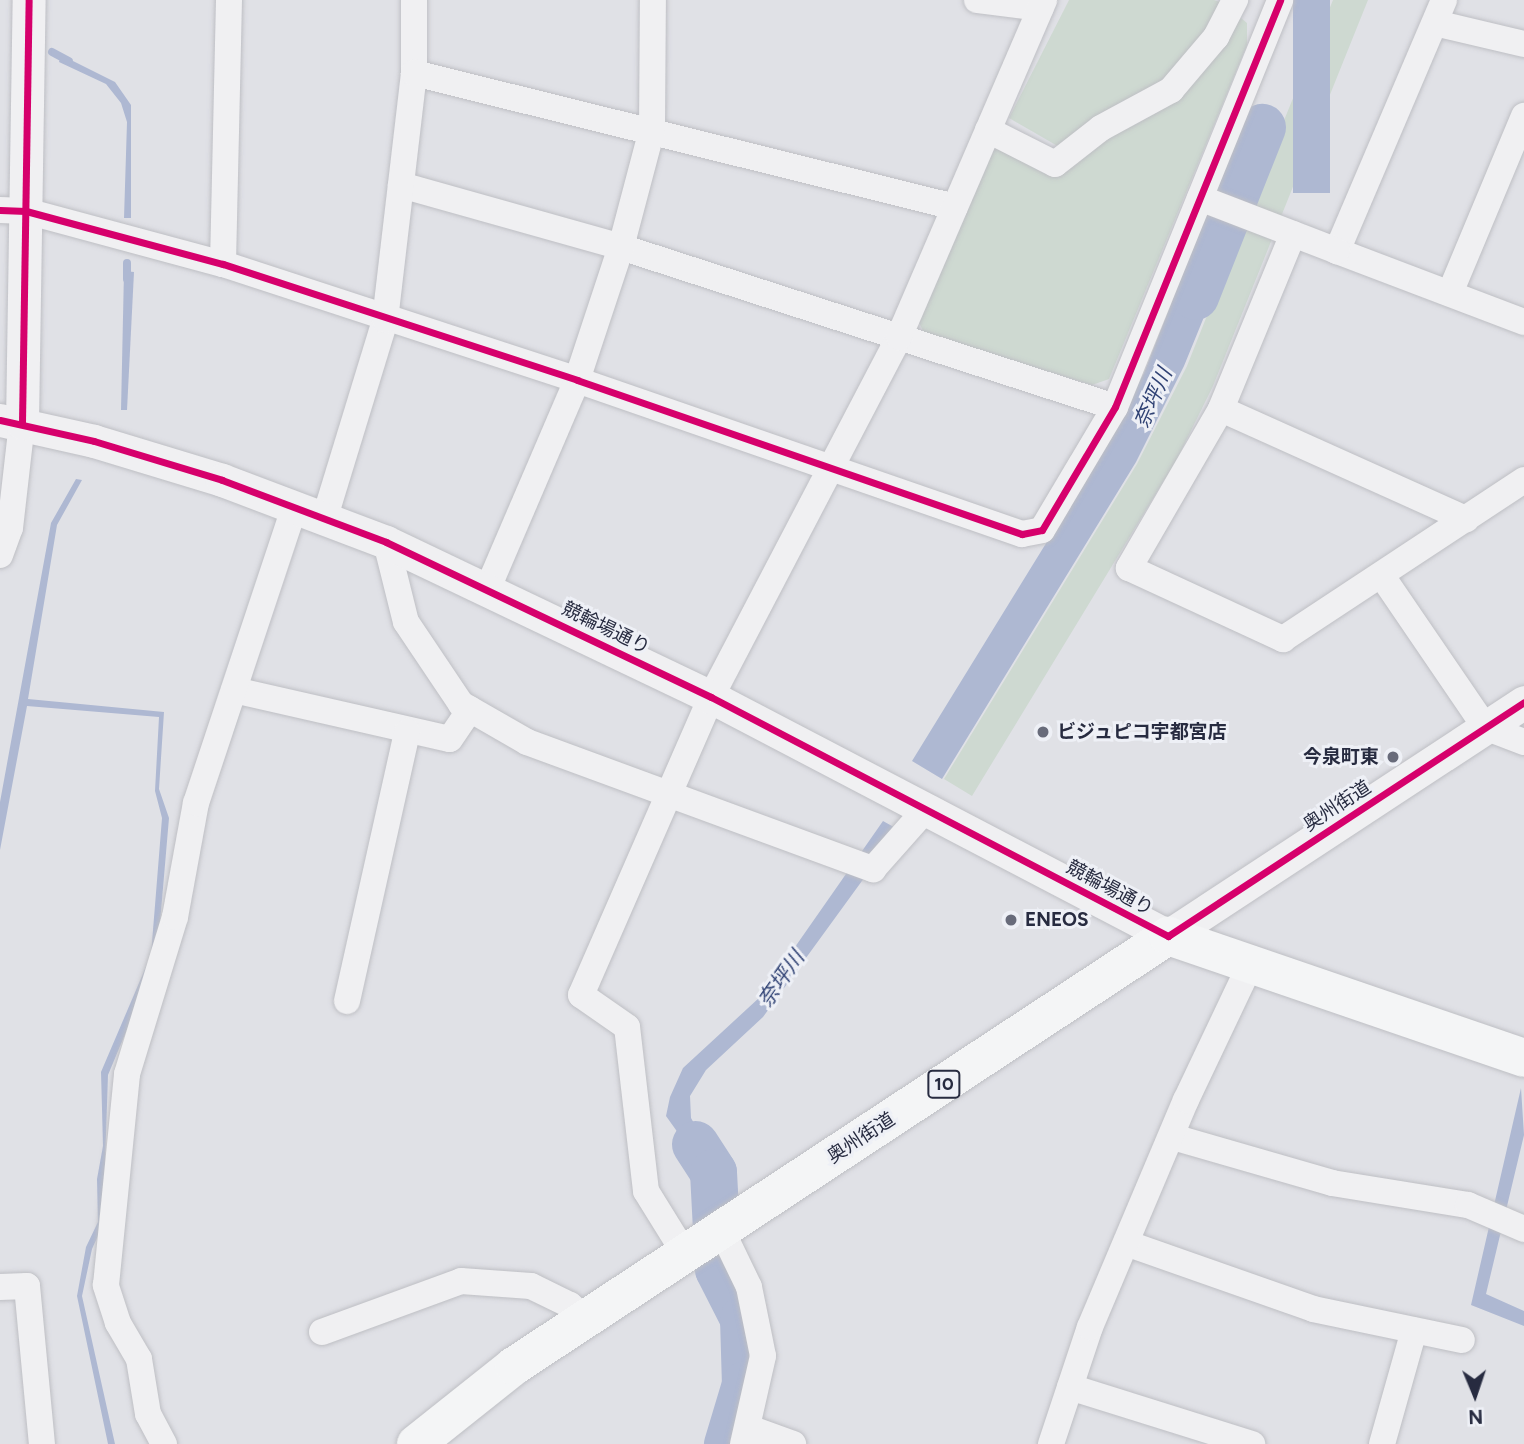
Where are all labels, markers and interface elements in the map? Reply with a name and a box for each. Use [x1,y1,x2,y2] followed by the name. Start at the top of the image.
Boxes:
[1129,364,1177,432] water label: 奈坪川
[558,597,654,659] street label: 競輪場通り
[1057,721,1228,743] place label: ビジュピコ宇都宮店
[1035,724,1051,740] marker: ビジュピコ宇都宮店
[1303,746,1379,768] place label: 今泉町東
[1385,749,1401,765] marker: 今泉町東
[1299,776,1375,836] street label: 奥州街道
[1063,856,1157,920] street label: 競輪場通り
[1025,909,1089,931] place label: ENEOS
[1003,912,1019,928] marker: ENEOS
[753,946,809,1012] water label: 奈坪川
[926,1070,962,1098] road number: 10
[823,1108,899,1168] street label: 奥州街道
[1440,1360,1510,1430] north arrow
[1468,1405,1483,1428] text: N

